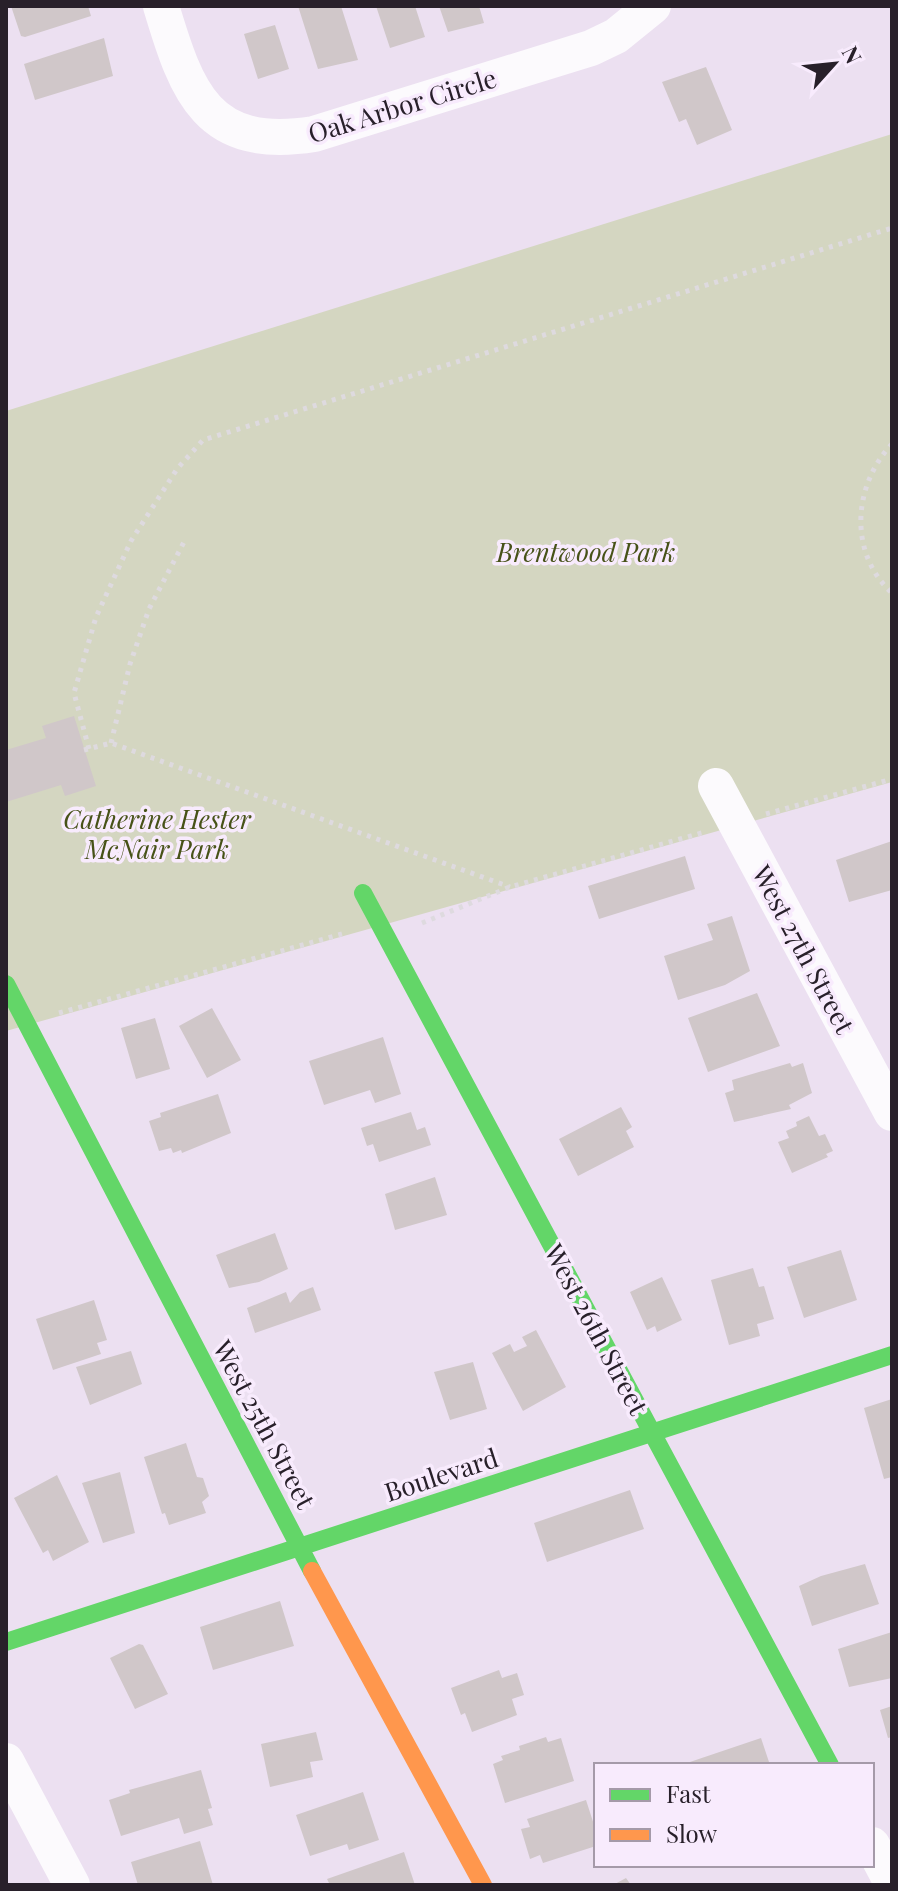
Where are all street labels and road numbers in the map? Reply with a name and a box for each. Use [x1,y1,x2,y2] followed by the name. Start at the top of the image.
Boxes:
[304,60,500,150] street label: Oak Arbor Circle
[745,858,863,1040] street label: West 27th Street
[537,1237,657,1421] street label: West 26th Street
[205,1333,324,1515] street label: West 25th Street
[380,1439,502,1509] street label: Boulevard

